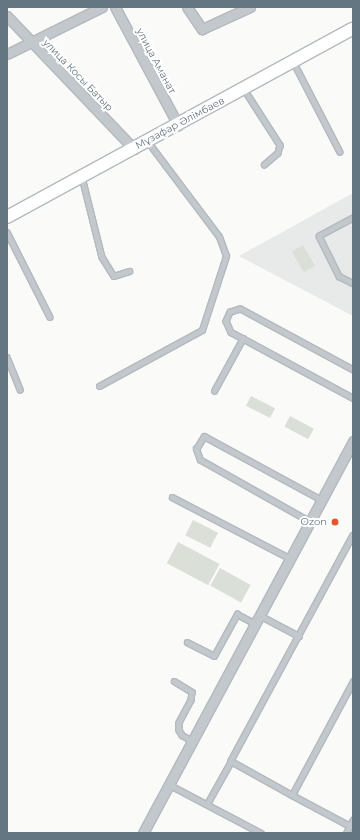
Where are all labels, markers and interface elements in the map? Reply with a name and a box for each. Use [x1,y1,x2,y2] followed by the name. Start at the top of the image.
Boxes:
[134,26,178,96] street label: улица Аманат
[40,36,116,114] street label: улица Косы Батыр
[133,94,227,152] street label: Мұзафар Әлімбаев
[301,516,327,528] place label: Ozon
[330,517,340,527] marker: Ozon

